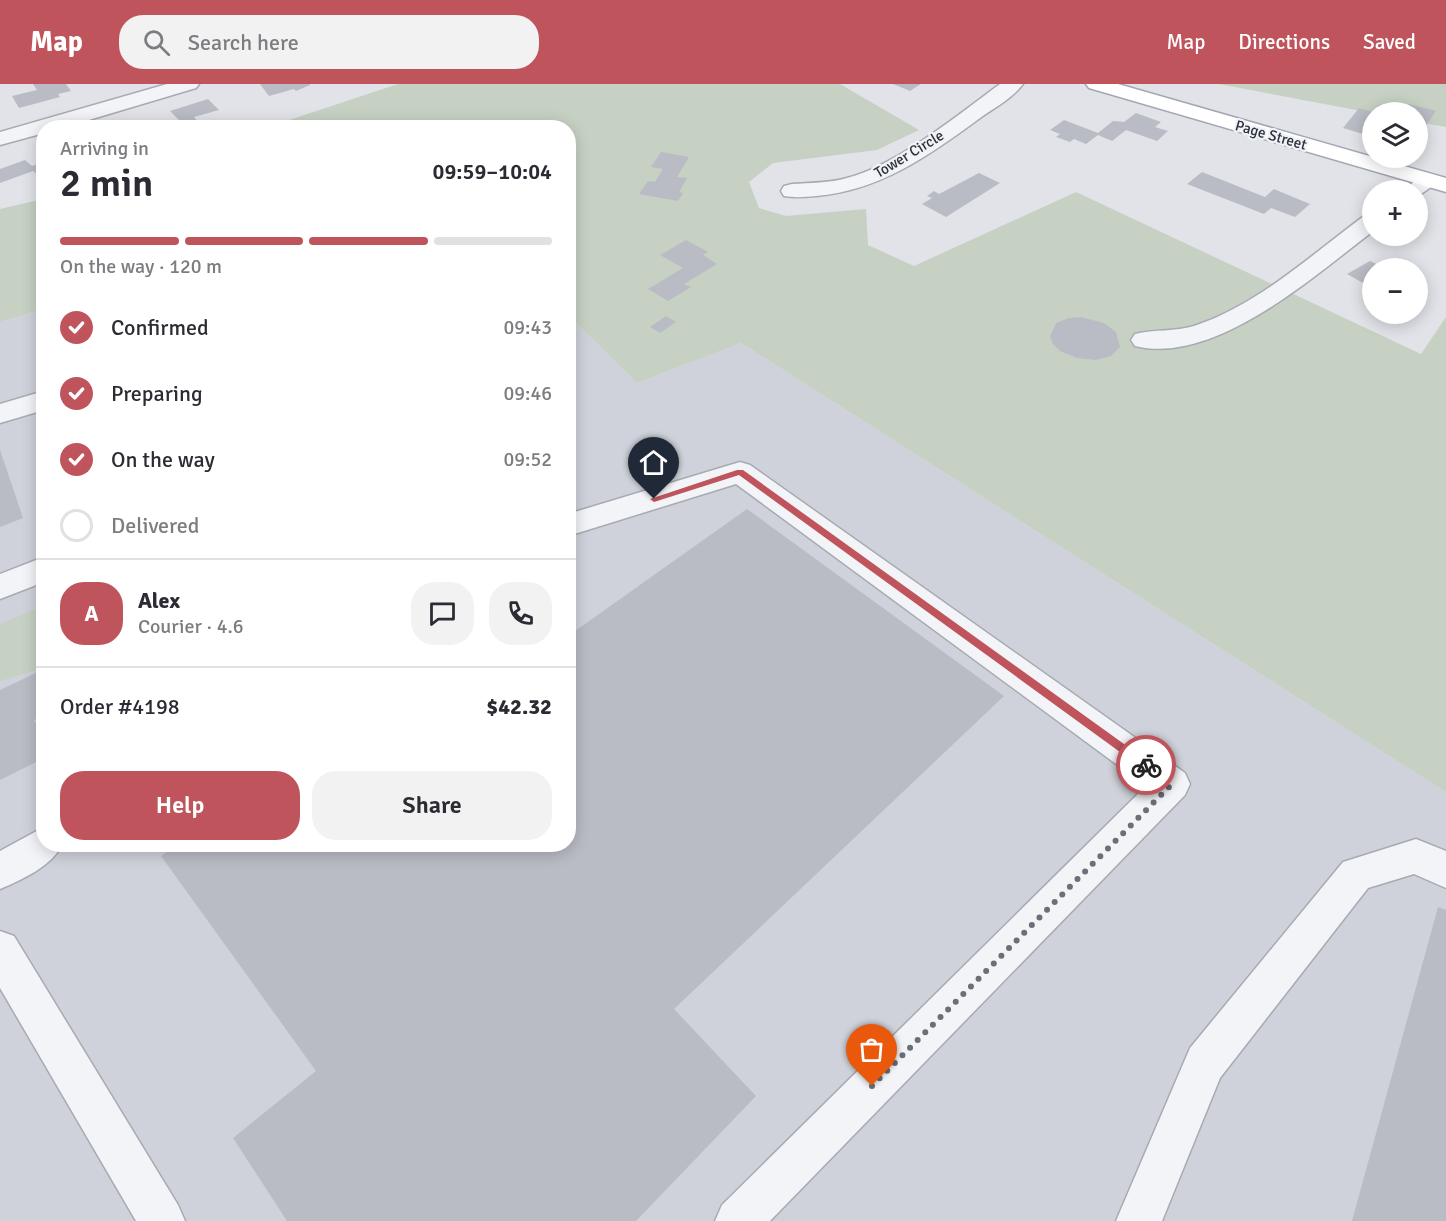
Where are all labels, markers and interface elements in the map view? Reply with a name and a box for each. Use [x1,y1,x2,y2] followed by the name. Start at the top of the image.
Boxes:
[119,15,539,69] search box
[30,25,83,59] text: Map
[140,26,173,59] icon: search
[188,29,299,56] text: Search here
[1167,29,1205,55] text: Map
[1238,29,1330,55] text: Directions
[1363,29,1416,55] text: Saved
[1362,102,1428,324] map controls
[1362,102,1428,168] button: layers
[1233,116,1309,154] street label: Page Street
[871,126,947,182] street label: Tower Circle
[60,136,149,161] text: Arriving in
[433,158,552,185] text: 09:59–10:04
[60,159,153,207] text: 2 min
[1362,180,1428,246] button: +
[60,254,222,279] text: On the way · 120 m
[1362,258,1428,324] button: −
[60,311,93,344] icon: check
[111,314,209,341] text: Confirmed
[503,315,552,340] text: 09:43
[60,377,93,410] icon: check
[111,380,203,407] text: Preparing
[503,381,552,406] text: 09:46
[628,437,679,499] pin
[60,443,93,476] icon: check
[111,446,215,473] text: On the way
[637,446,670,479] icon: home
[503,447,552,472] text: 09:52
[111,512,199,539] text: Delivered
[411,582,474,645] button: chat
[489,582,552,645] button: phone
[138,587,180,614] text: Alex
[84,600,99,627] text: A
[138,614,244,639] text: Courier · 4.6
[60,693,180,720] text: Order #4198
[486,693,552,720] text: $42.32
[1116,735,1176,795] courier
[1130,749,1163,782] icon: bike
[60,771,300,840] button: Help
[312,771,552,840] button: Share
[846,1024,897,1086] pin
[855,1033,888,1066] icon: bag

